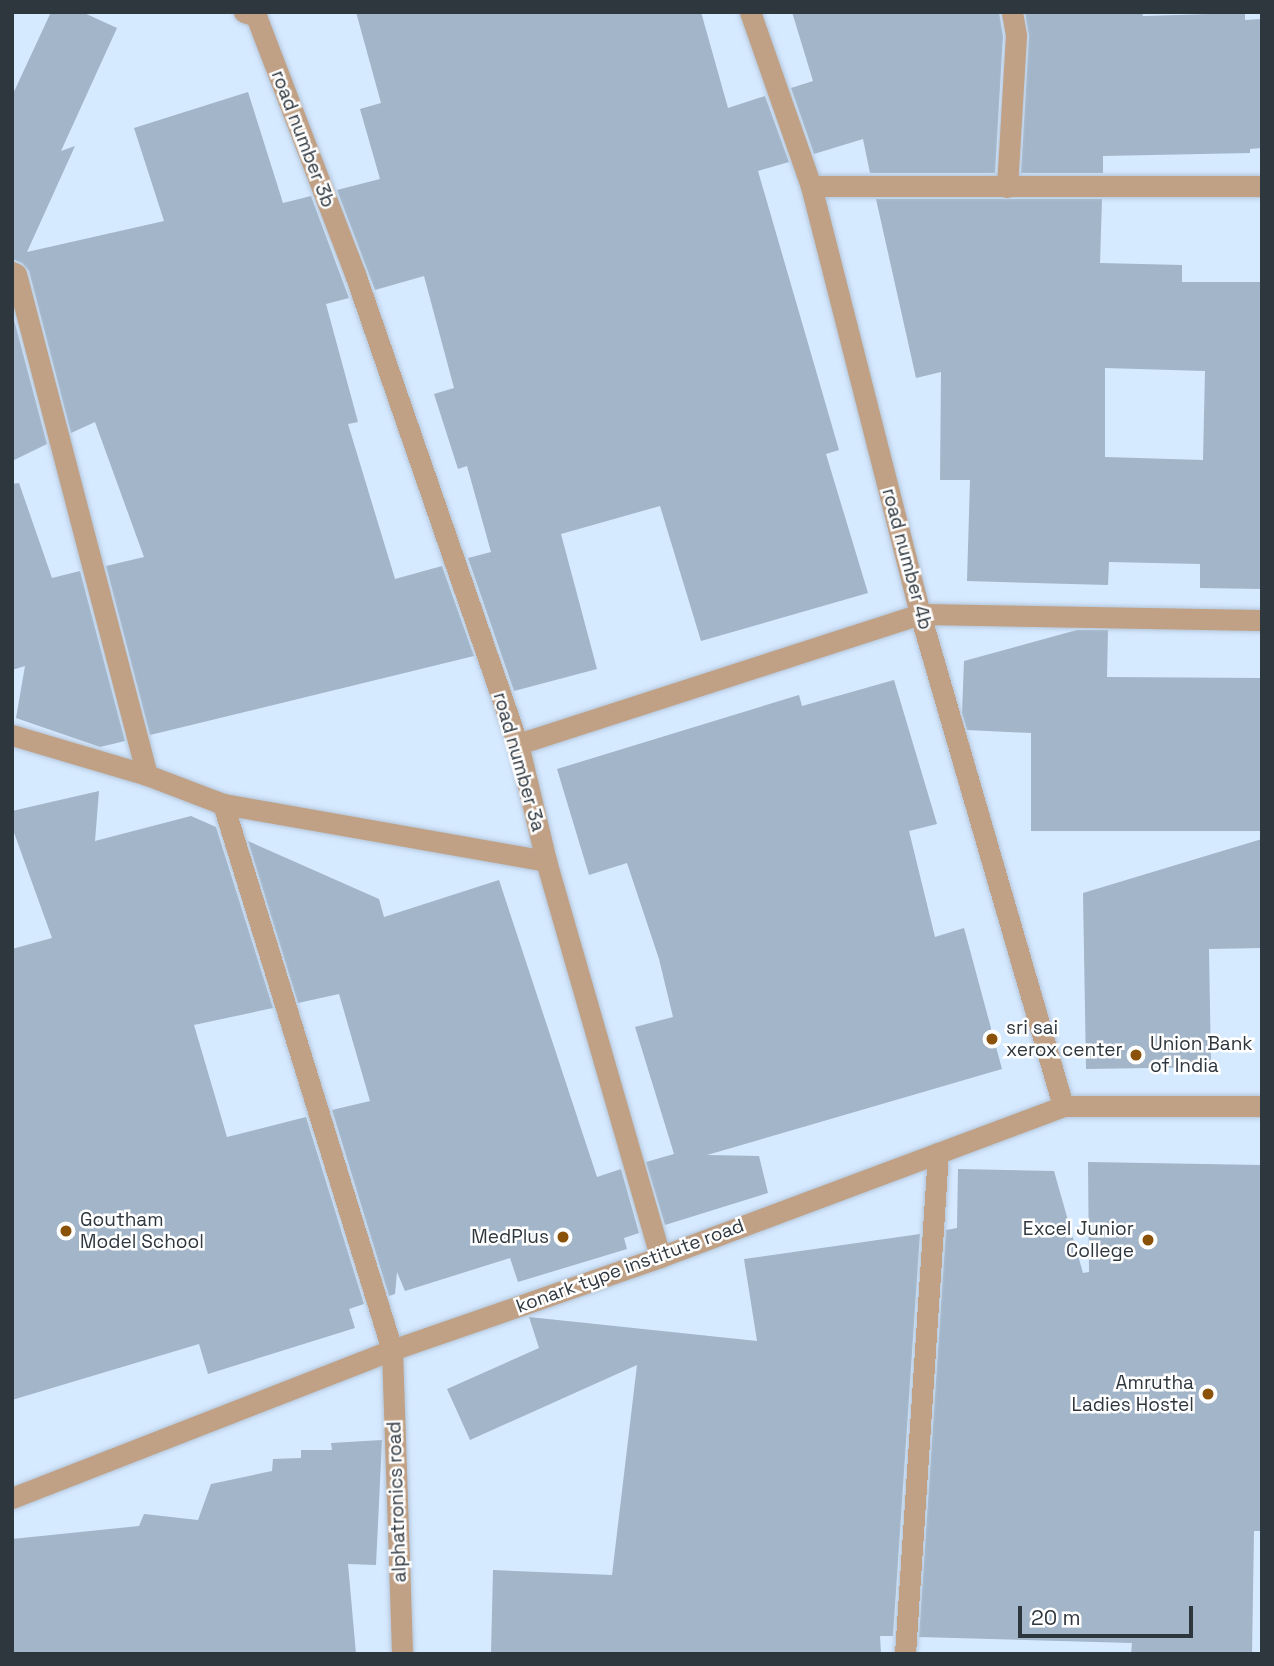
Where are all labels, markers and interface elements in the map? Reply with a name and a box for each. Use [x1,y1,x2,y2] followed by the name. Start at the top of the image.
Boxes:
[266,67,340,211] street label: road number 3b
[877,486,937,632] street label: road number 4b
[488,690,550,834] street label: road number 3a
[1006,1017,1123,1061] place label: sri sai xerox center
[984,1031,1000,1047] marker: sri sai xerox center
[1150,1033,1253,1077] place label: Union Bank of India
[1128,1047,1144,1063] marker: Union Bank of India
[80,1209,204,1253] place label: Goutham Model School
[513,1214,747,1318] street label: konark type institute road
[1023,1218,1134,1262] place label: Excel Junior College
[58,1223,74,1239] marker: Goutham Model School
[471,1226,549,1248] place label: MedPlus
[555,1229,571,1245] marker: MedPlus
[1140,1232,1156,1248] marker: Excel Junior College
[1072,1372,1194,1416] place label: Amrutha Ladies Hostel
[1200,1386,1216,1402] marker: Amrutha Ladies Hostel
[383,1421,411,1583] street label: alphatronics road
[1022,1592,1197,1636] scale bar
[1031,1604,1081,1631] text: 20 m

